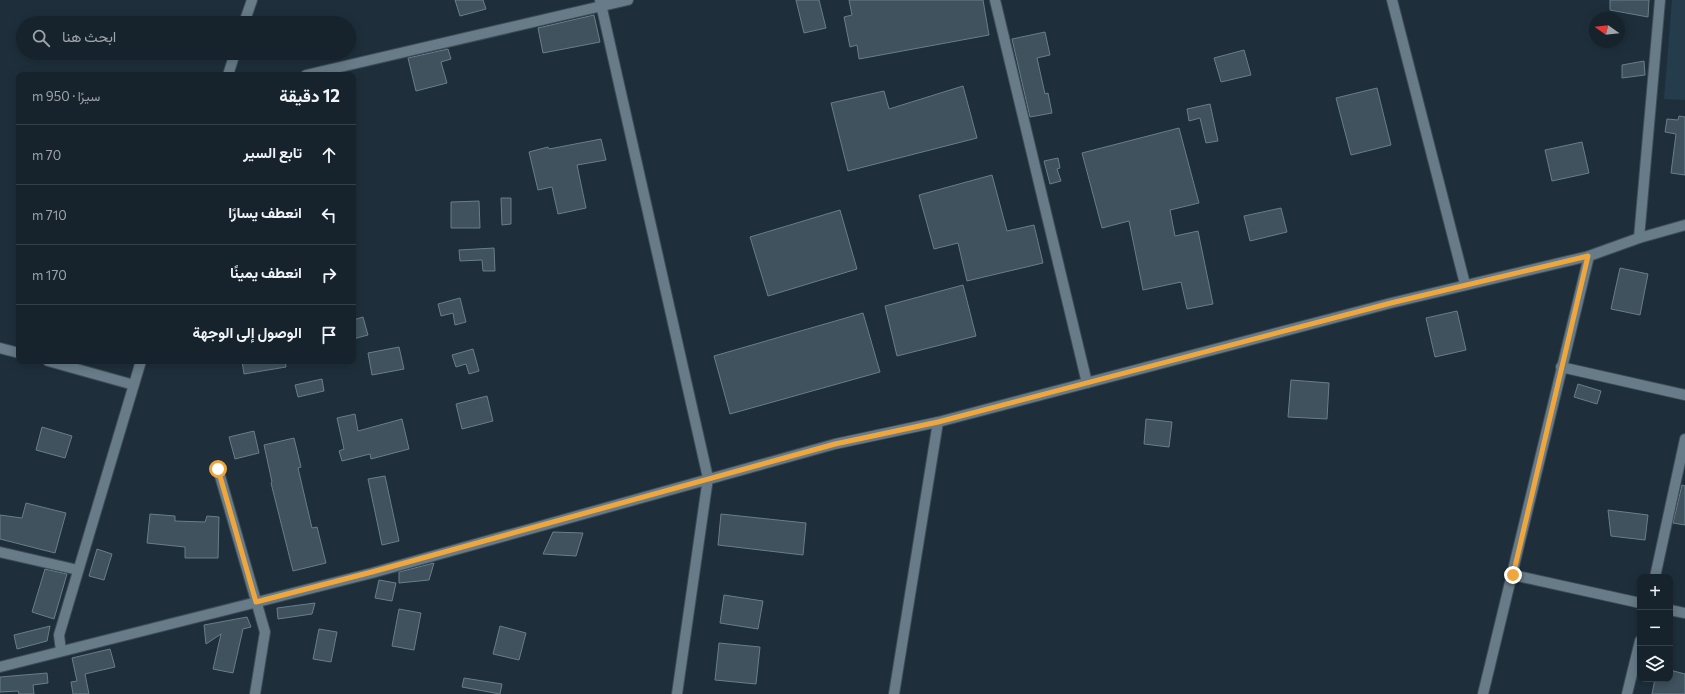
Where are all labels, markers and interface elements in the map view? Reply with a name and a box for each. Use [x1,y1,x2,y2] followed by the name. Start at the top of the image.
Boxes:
[1589,12,1625,48] north arrow
[16,16,356,60] search box
[30,27,52,49] icon: search
[62,27,116,45] text: ابحث هنا
[279,85,340,106] text: 12 دقيقة
[32,88,100,104] text: سيرًا · 950 m
[243,143,302,161] text: تابع السير
[318,144,340,166] icon: ahead
[32,147,61,163] text: 70 m
[228,203,302,221] text: انعطف يسارًا
[318,204,340,226] icon: left
[32,207,67,223] text: 710 m
[230,263,302,281] text: انعطف يمينًا
[318,264,340,286] icon: right
[32,267,67,283] text: 170 m
[193,323,302,341] text: الوصول إلى الوجهة
[318,324,340,346] icon: arrive
[209,460,227,478] route start
[1504,566,1522,584] route end
[1637,574,1673,682] map controls
[1637,574,1673,610] button: +
[1637,610,1673,646] button: −
[1637,646,1673,682] button: layers

